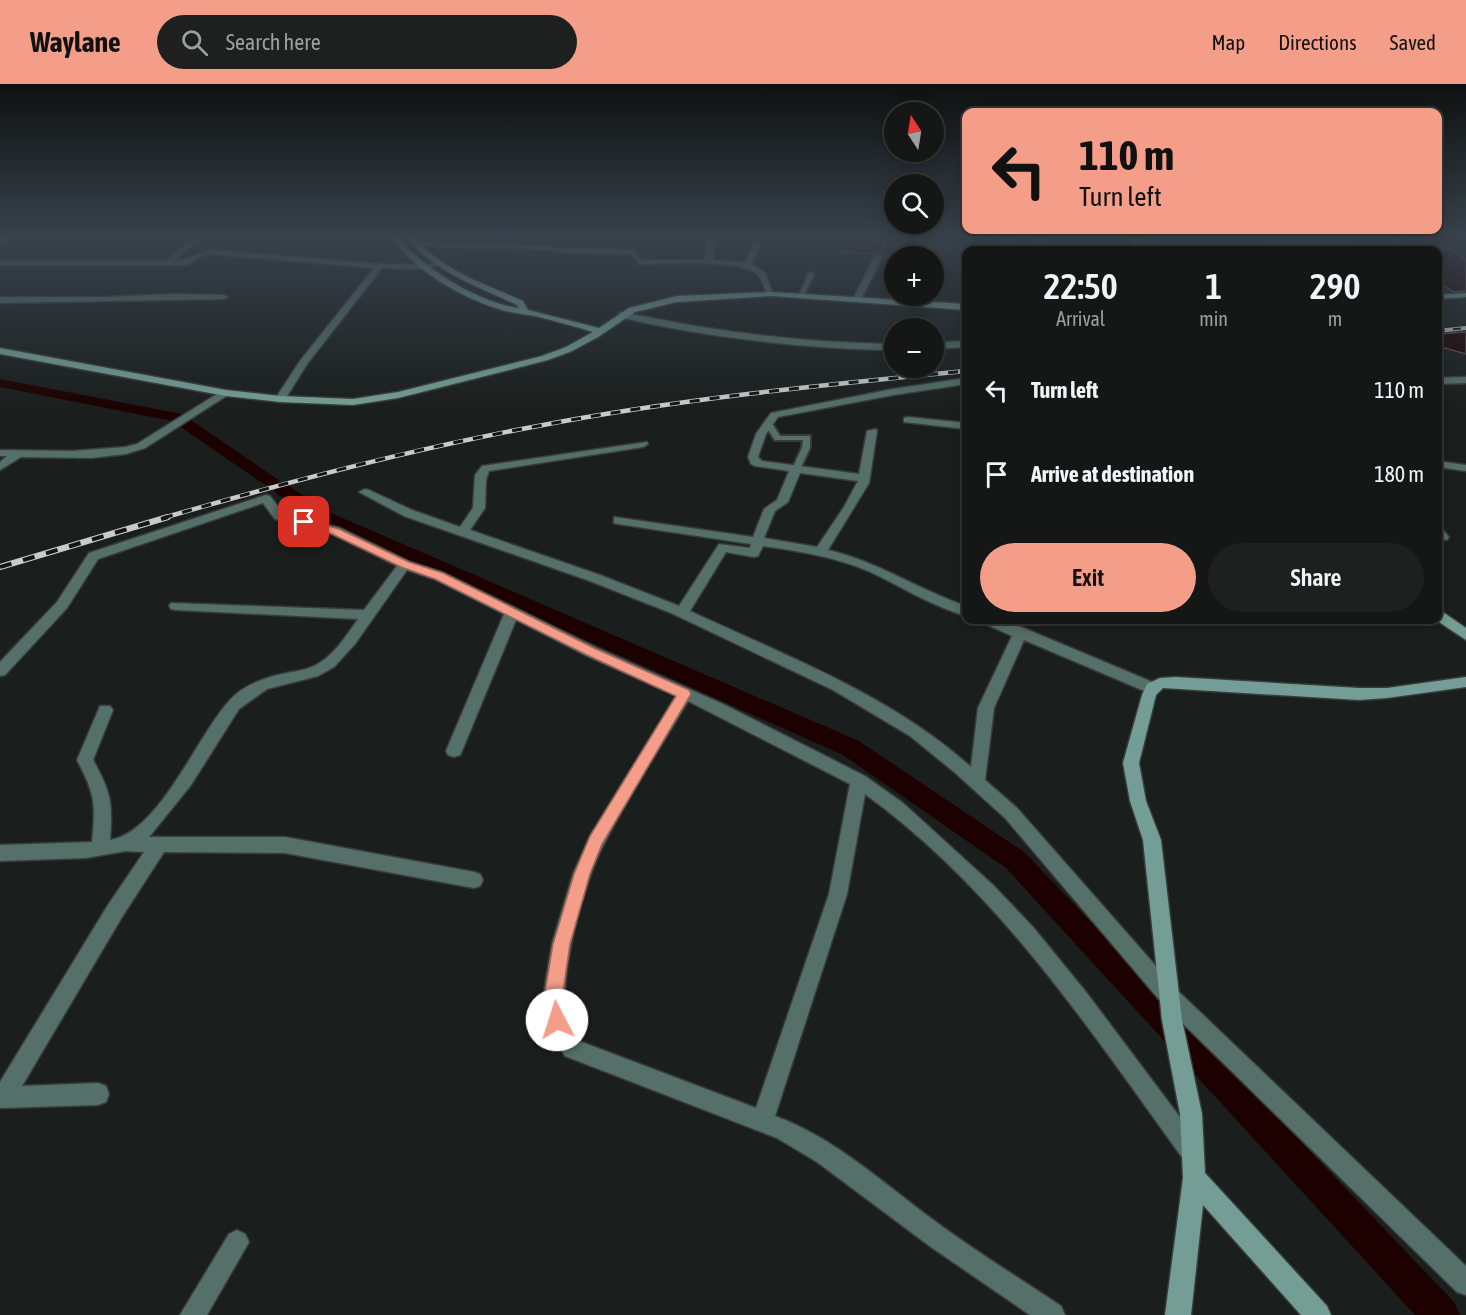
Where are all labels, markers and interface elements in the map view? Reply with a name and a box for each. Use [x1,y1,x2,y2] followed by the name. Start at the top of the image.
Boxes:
[157,15,577,69] search box
[30,26,121,58] text: Waylane
[178,26,211,59] icon: search
[226,29,321,55] text: Search here
[1211,30,1245,54] text: Map
[1278,30,1357,54] text: Directions
[1390,30,1436,54] text: Saved
[884,102,944,162] north arrow
[884,102,944,378] map controls
[1079,131,1174,179] text: 110 m
[980,132,1058,210] icon: left
[884,174,944,234] button: search
[1079,181,1162,212] text: Turn left
[884,246,944,306] button: +
[1044,265,1118,307] text: 22:50
[1205,265,1222,307] text: 1
[1310,265,1360,307] text: 290
[1056,307,1105,330] text: Arrival
[1199,307,1228,330] text: min
[1328,307,1342,330] text: m
[884,318,944,378] button: −
[980,374,1013,407] icon: left
[1031,377,1098,403] text: Turn left
[1374,377,1424,403] text: 110 m
[980,458,1013,491] icon: arrive
[1031,461,1194,487] text: Arrive at destination
[1374,461,1424,487] text: 180 m
[278,496,329,547] pin
[287,505,320,538] icon: arrive
[980,543,1196,612] button: Exit
[1208,543,1424,612] button: Share
[525,988,589,1052] position arrow

